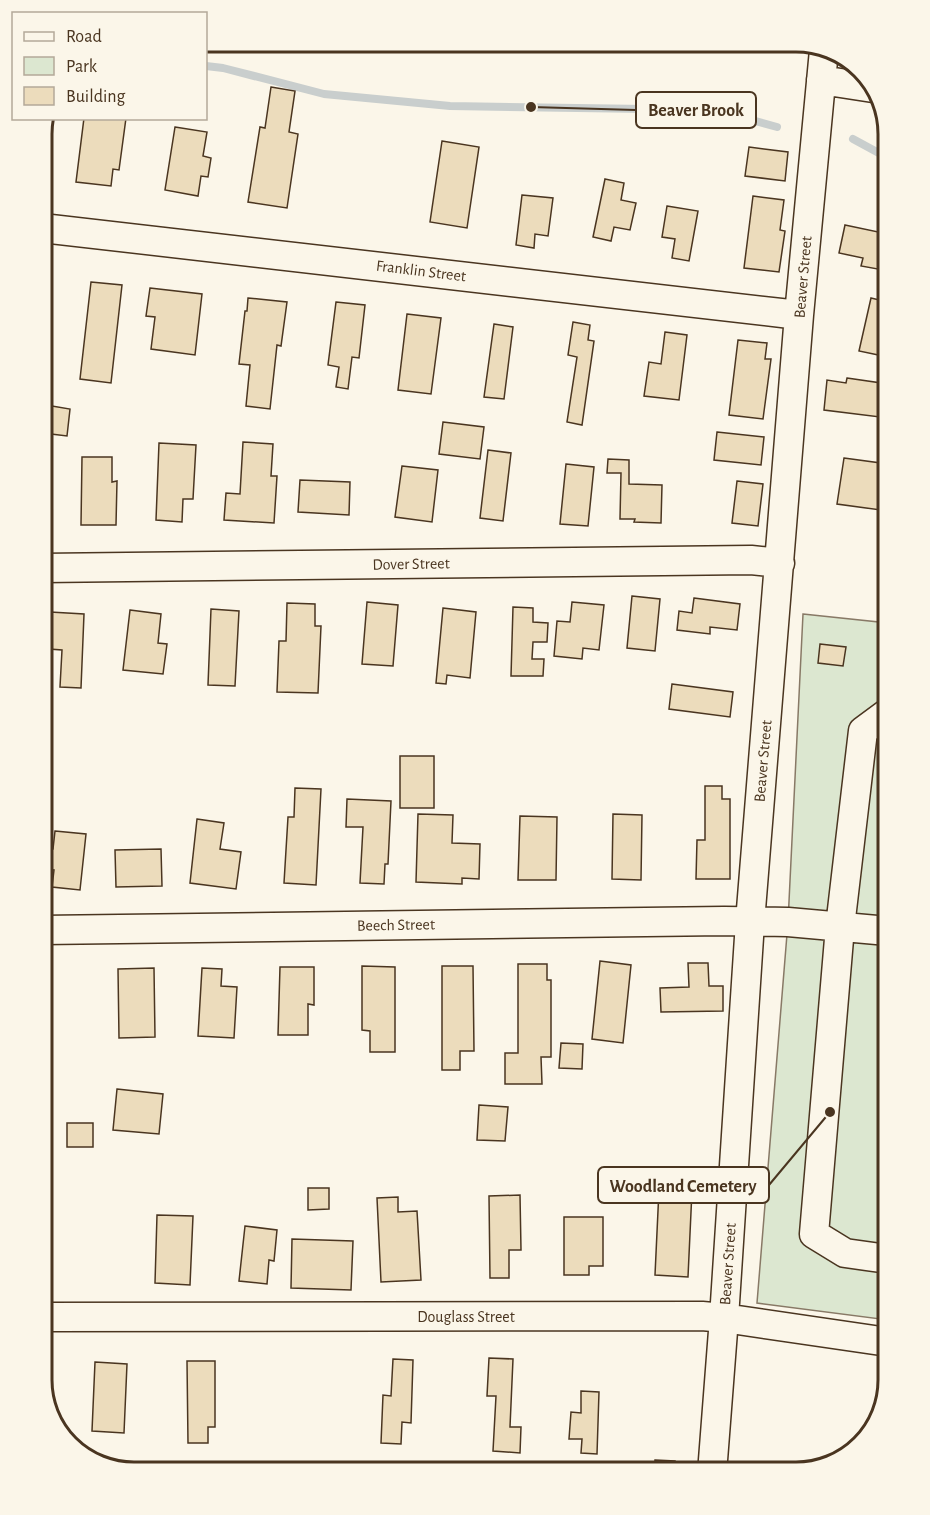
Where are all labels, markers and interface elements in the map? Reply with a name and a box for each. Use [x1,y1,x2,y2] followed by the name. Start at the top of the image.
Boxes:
[12,12,207,120] legend
[66,28,102,46] text: Road
[66,58,98,76] text: Park
[66,88,126,106] text: Building
[636,92,756,128] callout: Beaver Brook
[648,102,744,120] text: Beaver Brook
[791,235,815,319] street label: Beaver Street
[375,258,467,284] street label: Franklin Street
[372,555,450,573] street label: Dover Street
[751,719,775,803] street label: Beaver Street
[357,916,435,934] street label: Beech Street
[598,1167,769,1203] callout: Woodland Cemetery
[609,1178,757,1196] text: Woodland Cemetery
[717,1222,739,1306] street label: Beaver Street
[417,1309,515,1325] street label: Douglass Street

